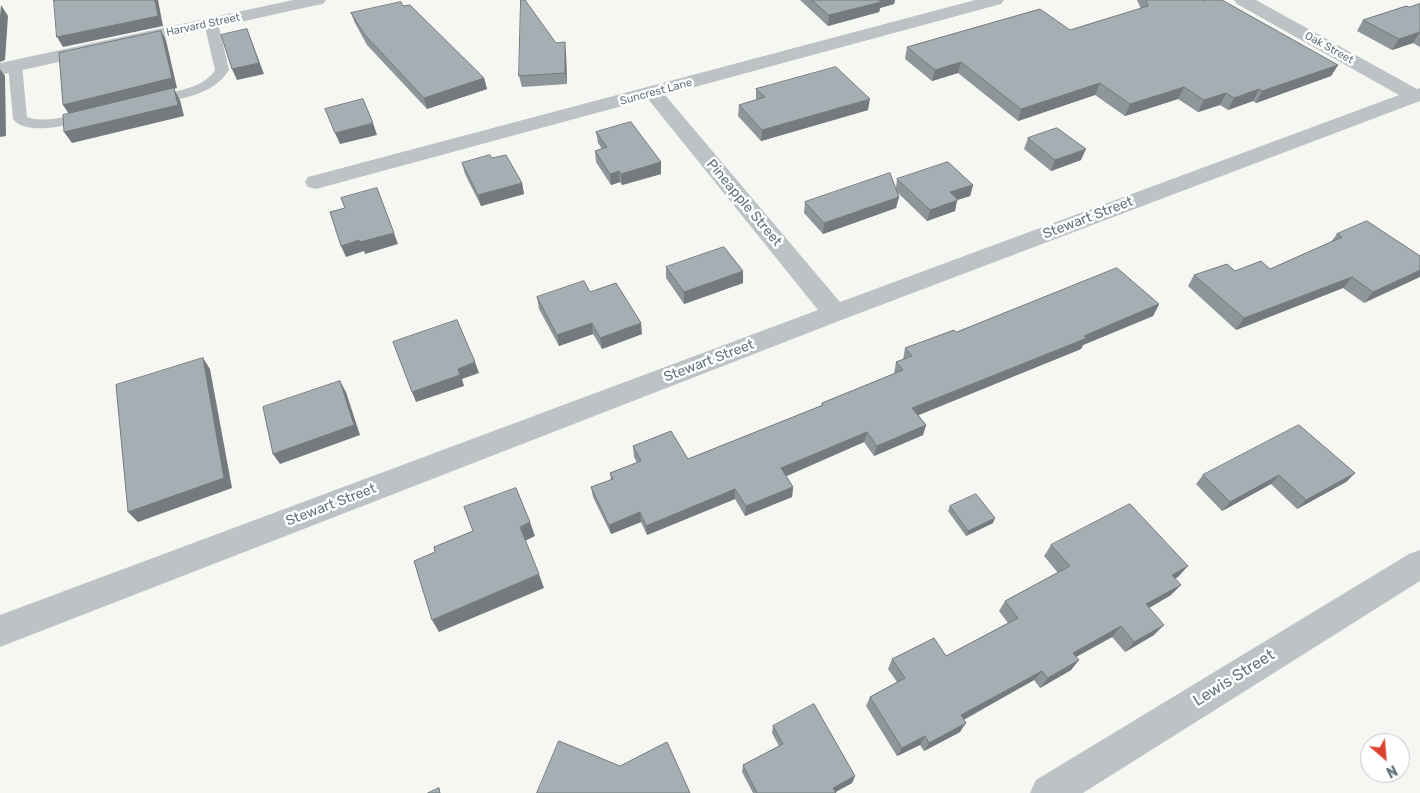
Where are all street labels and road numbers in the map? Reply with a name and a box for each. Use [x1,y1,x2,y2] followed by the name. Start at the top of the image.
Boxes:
[165,11,241,39] street label: Harvard Street
[1302,29,1356,67] street label: Oak Street
[618,76,694,108] street label: Suncrest Lane
[703,156,785,250] street label: Pineapple Street
[1041,193,1135,243] street label: Stewart Street
[662,336,756,386] street label: Stewart Street
[284,480,378,530] street label: Stewart Street
[1190,645,1278,711] street label: Lewis Street

